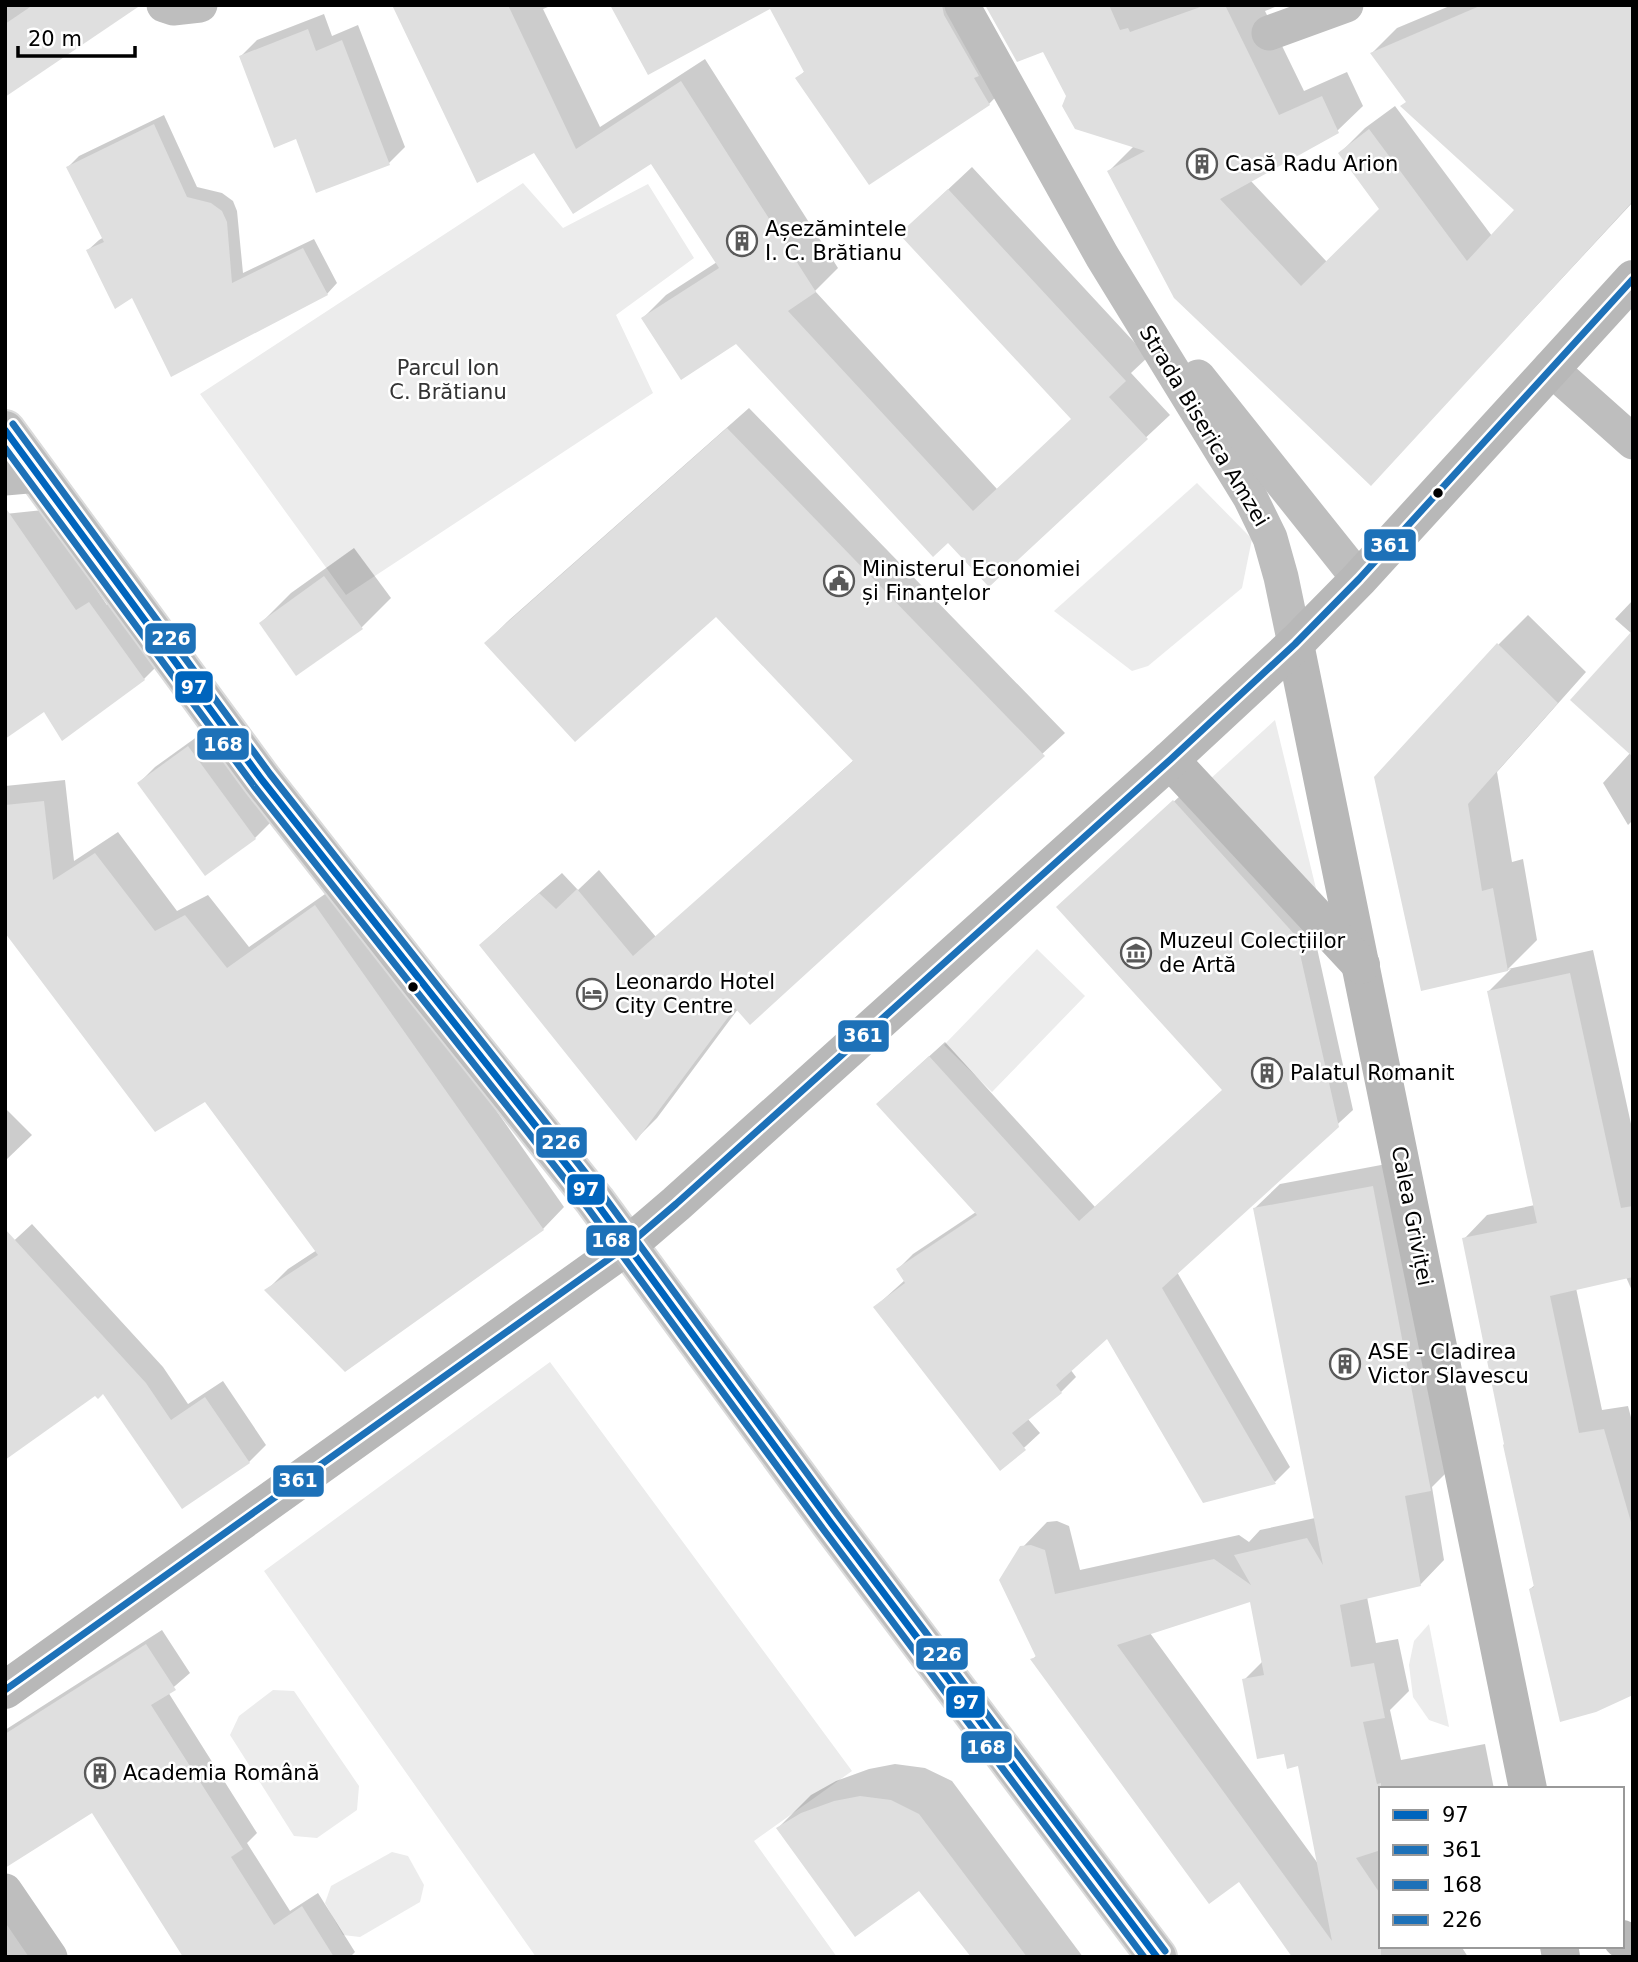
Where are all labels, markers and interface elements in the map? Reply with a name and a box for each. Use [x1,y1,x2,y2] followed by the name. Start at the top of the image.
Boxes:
[18,14,135,58] scale bar
[28,27,82,51] text: 20 m
[1185,147,1219,181] building icon: Casă Radu Arion
[1225,152,1398,176] place label: Casă Radu Arion
[765,217,907,265] place label: Așezămintele I. C. Brătianu
[725,224,759,258] building icon: Așezămintele I. C. Brătianu
[1134,321,1274,531] street label: Strada Biserica Amzei
[389,356,507,404] park label: Parcul Ion C. Brătianu
[1431,486,1445,500] unlabelled marker
[1363,528,1417,562] line badge: 361
[1370,534,1410,556] text: 361
[862,557,1081,605] place label: Ministerul Economiei și Finanțelor
[822,564,856,598] public building icon: Ministerul Economiei și Finanțelor
[144,622,197,655] line badge: 226
[151,627,191,649] text: 226
[174,670,214,704] line badge: 97
[181,676,207,698] text: 97
[196,727,250,761] line badge: 168
[203,733,243,755] text: 168
[1159,929,1346,977] place label: Muzeul Colecțiilor de Artă
[1119,936,1153,970] museum icon: Muzeul Colecțiilor de Artă
[615,970,775,1018] place label: Leonardo Hotel City Centre
[575,977,609,1011] hotel icon: Leonardo Hotel City Centre
[406,980,420,994] unlabelled marker
[837,1019,890,1053] line badge: 361
[843,1024,883,1046] text: 361
[1250,1056,1284,1090] building icon: Palatul Romanit
[1290,1061,1455,1085] place label: Palatul Romanit
[535,1126,588,1159] line badge: 226
[541,1131,581,1153] text: 226
[1387,1144,1437,1288] street label: Calea Griviței
[566,1173,606,1206] line badge: 97
[573,1178,599,1200] text: 97
[585,1224,638,1257] line badge: 168
[591,1229,631,1251] text: 168
[1368,1340,1529,1388] place label: ASE - Cladirea Victor Slavescu
[1328,1347,1362,1381] building icon: ASE - Cladirea Victor Slavescu
[272,1464,325,1498] line badge: 361
[278,1469,318,1491] text: 361
[915,1637,969,1671] line badge: 226
[922,1643,962,1665] text: 226
[945,1685,986,1719] line badge: 97
[953,1691,979,1713] text: 97
[960,1730,1013,1764] line badge: 168
[966,1736,1006,1758] text: 168
[83,1756,117,1790] building icon: Academia Română
[123,1761,320,1785] place label: Academia Română
[1379,1787,1624,1948] legend
[1442,1803,1469,1827] text: 97
[1442,1838,1482,1862] text: 361
[1442,1873,1482,1897] text: 168
[1442,1908,1482,1932] text: 226

